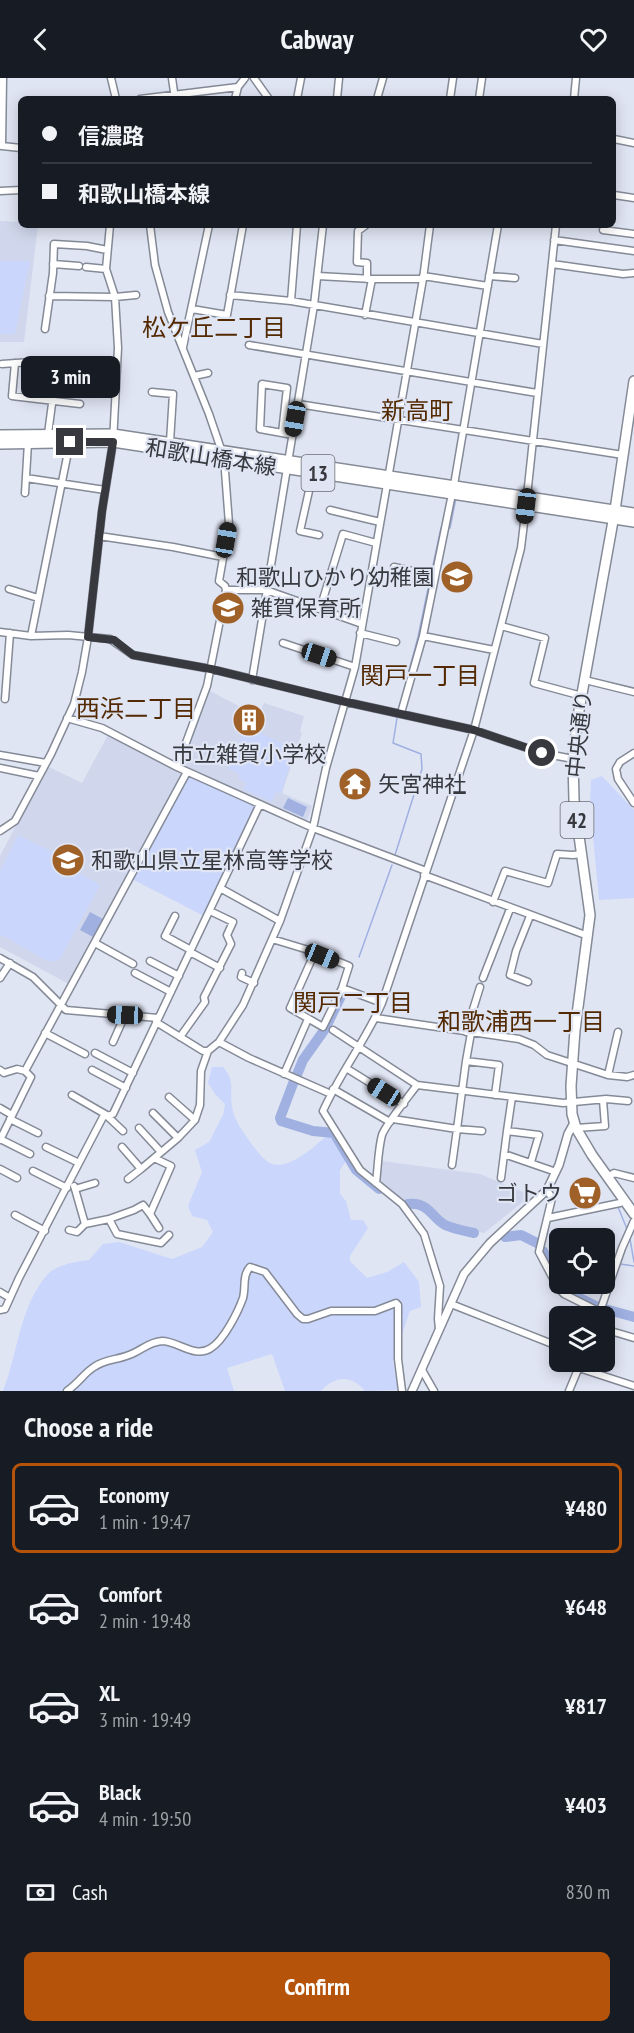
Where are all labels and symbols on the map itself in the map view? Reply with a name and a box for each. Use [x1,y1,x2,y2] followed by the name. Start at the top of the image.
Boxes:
[142,312,286,343] district label: 松ケ丘二丁目
[20,355,119,397] callout: 3 min
[381,395,453,426] district label: 新高町
[283,400,307,438] car
[56,428,83,455] route end
[144,433,278,481] street label: 和歌山橋本線
[302,455,334,491] road number: 13
[515,487,537,525] car
[214,521,238,559] car
[439,559,475,595] school or university icon: 和歌山ひかり幼稚園
[236,563,434,591] place label: 和歌山ひかり幼稚園
[210,590,246,626] school or university icon: 雑賀保育所
[251,594,361,622] place label: 雑賀保育所
[299,641,339,669] car
[360,660,480,691] district label: 関戸一丁目
[560,689,598,779] street label: 中央通り
[76,693,196,724] district label: 西浜二丁目
[231,702,267,738] building icon: 市立雑賀小学校
[528,739,555,766] route start
[172,740,326,768] place label: 市立雑賀小学校
[337,766,373,802] temple icon: 矢宮神社
[378,770,466,798] place label: 矢宮神社
[560,802,594,838] road number: 42
[50,842,86,878] school or university icon: 和歌山県立星林高等学校
[91,846,333,874] place label: 和歌山県立星林高等学校
[302,941,342,971] car
[293,987,413,1018] district label: 関戸二丁目
[107,1005,143,1025] car
[437,1006,605,1037] district label: 和歌浦西一丁目
[364,1075,404,1109] car
[567,1175,603,1211] supermarket icon: ゴトウ
[496,1179,562,1207] place label: ゴトウ

